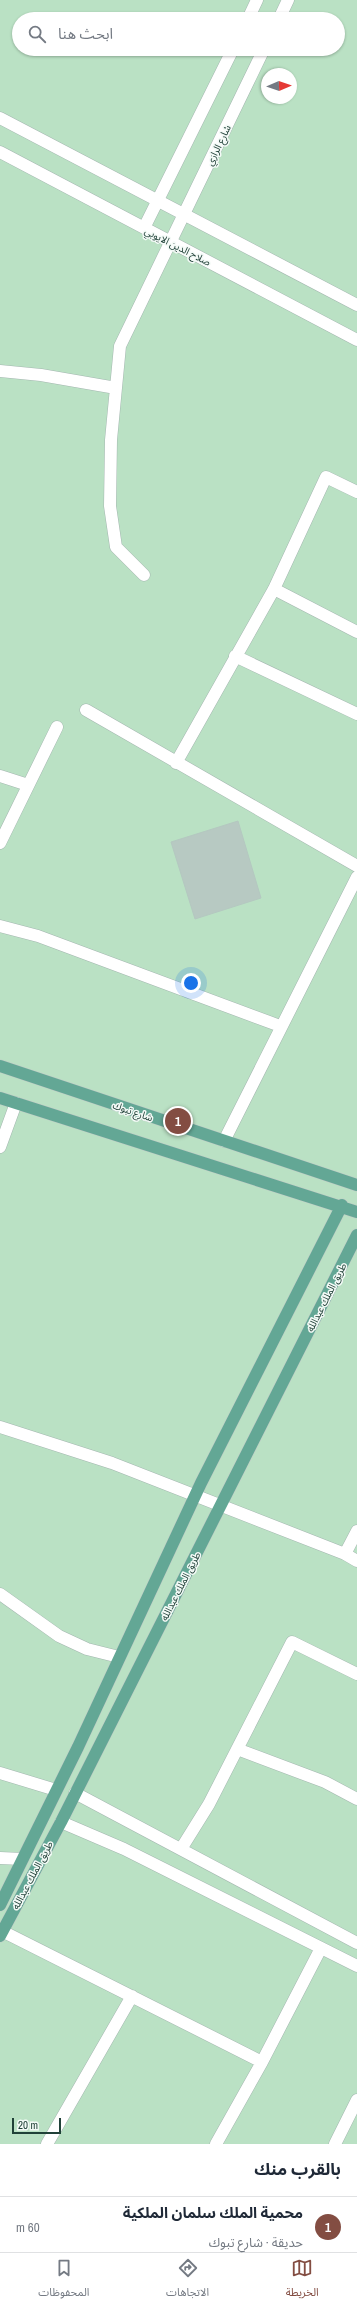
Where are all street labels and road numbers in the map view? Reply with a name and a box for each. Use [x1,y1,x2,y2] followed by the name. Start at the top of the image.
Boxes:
[203,122,235,168] street label: شارع الرازي
[142,224,213,270] street label: صلاح الدين الايوبي
[111,1099,155,1125] street label: شارع تبوك
[303,1260,350,1334] street label: طريق الملك عبدالله
[157,1549,204,1623] street label: طريق الملك عبدالله
[9,1839,56,1912] street label: طريق الملك عبدالله

